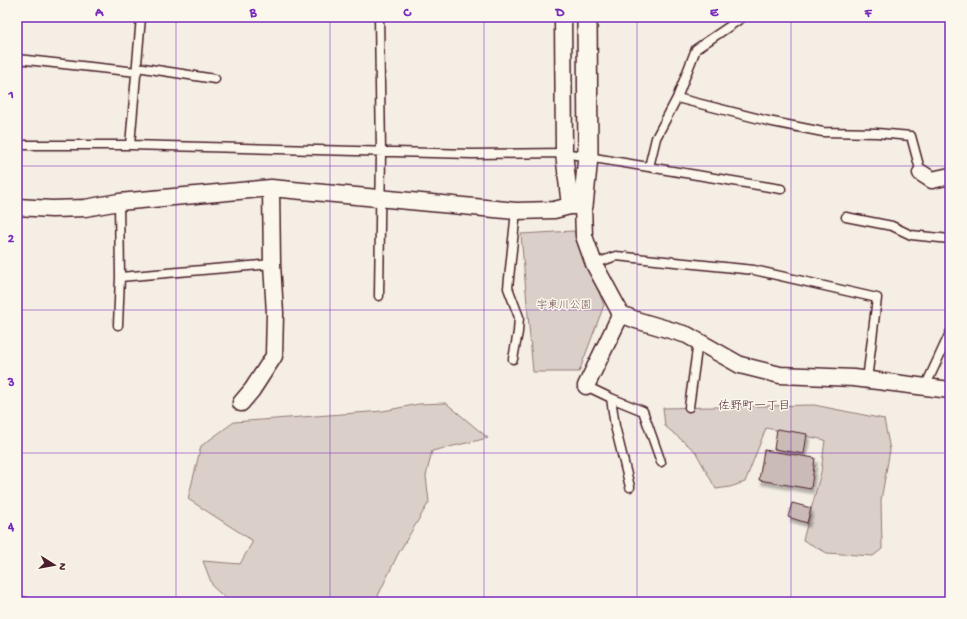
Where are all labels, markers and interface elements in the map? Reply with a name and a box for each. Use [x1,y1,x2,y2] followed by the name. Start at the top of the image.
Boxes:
[94,6,104,21] text: A
[249,6,258,21] text: B
[402,6,412,21] text: C
[555,6,565,21] text: D
[710,6,719,21] text: E
[864,6,873,21] text: F
[7,88,14,103] text: 1
[8,232,15,247] text: 2
[537,299,592,312] park label: 宇東川公園
[7,376,15,391] text: 3
[718,399,790,414] district label: 佐野町一丁目
[7,520,15,535] text: 4
[34,545,74,585] north arrow
[55,562,68,571] text: N

